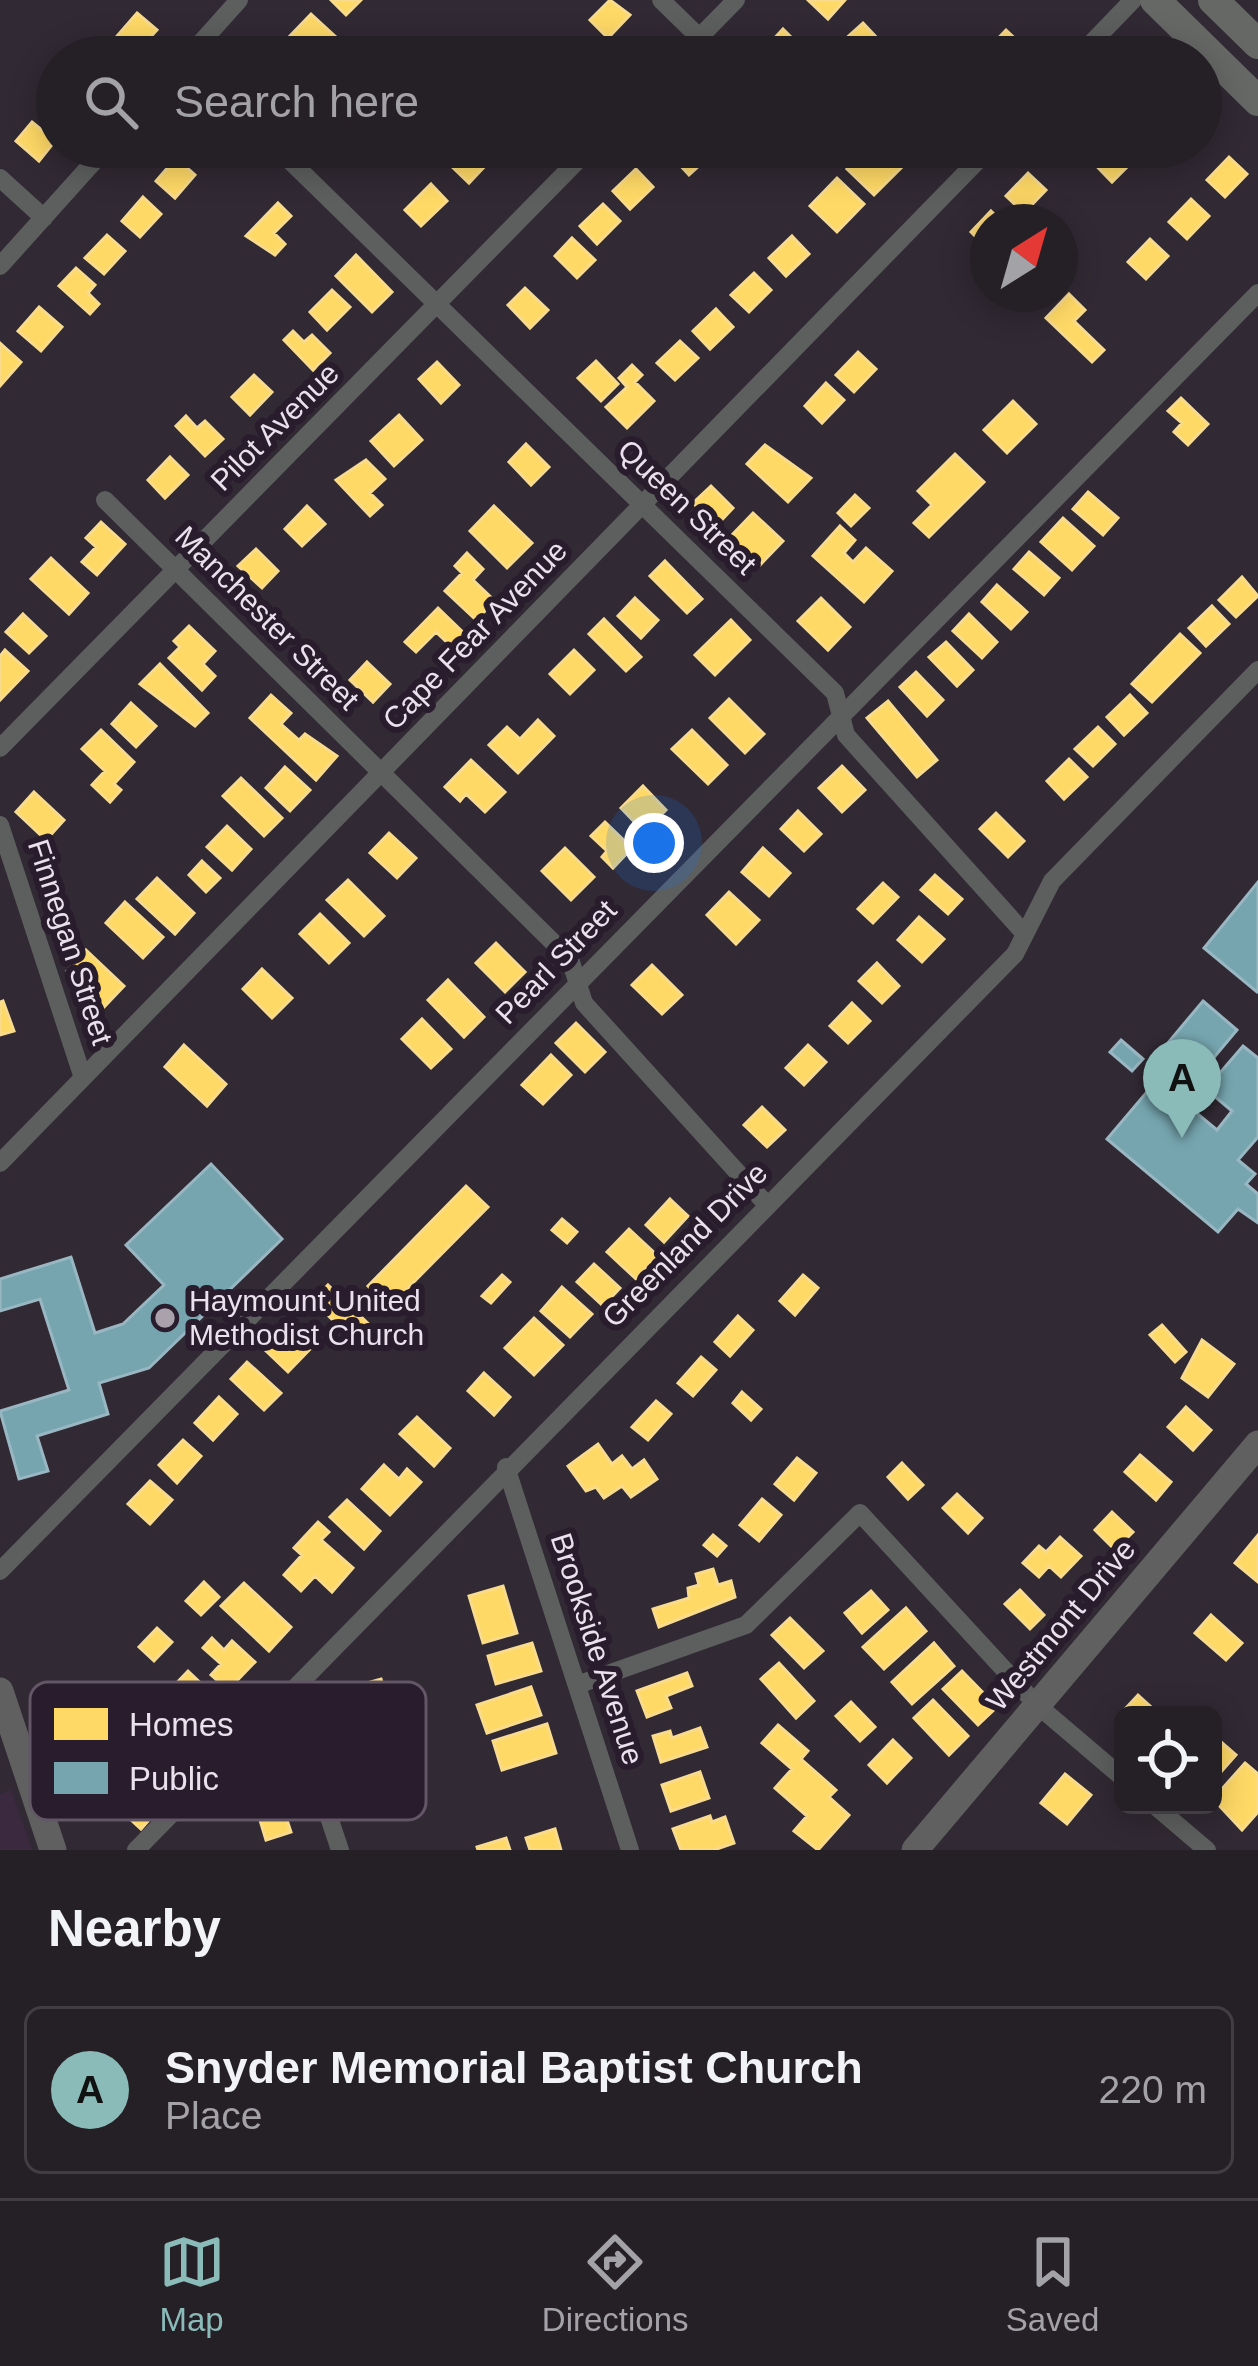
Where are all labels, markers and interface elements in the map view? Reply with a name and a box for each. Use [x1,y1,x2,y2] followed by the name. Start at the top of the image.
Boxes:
[36,36,1222,168] search box
[78,69,144,135] icon: search
[174,76,419,127] text: Search here
[970,204,1078,312] north arrow
[204,356,345,497] street label: Pilot Avenue
[612,433,763,581] street label: Queen Street
[169,519,366,716] street label: Manchester Street
[376,533,573,736] street label: Cape Fear Avenue
[624,813,684,873] your location
[22,835,119,1049] street label: Finnegan Street
[489,893,623,1030] street label: Pearl Street
[1143,1039,1221,1138] pin: A
[596,1156,774,1334] street label: Greenland Drive
[189,1284,424,1351] place label: Haymount United Methodist Church
[152,1305,178,1331] marker: Haymount United Methodist Church
[545,1529,650,1769] street label: Brookside Avenue
[980,1533,1142,1717] street label: Westmont Drive
[30,1682,426,1820] legend
[129,1706,234,1743] text: Homes
[1114,1706,1222,1814] map controls
[1114,1706,1222,1814] button: locate
[129,1760,219,1797] text: Public
[48,1900,221,1957] text: Nearby
[165,2042,863,2093] text: Snyder Memorial Baptist Church
[76,2068,104,2111] text: A
[1099,2068,1207,2111] text: 220 m
[165,2094,263,2137] text: Place
[159,2229,225,2339] tab: Map
[542,2229,689,2339] tab: Directions
[1006,2229,1099,2339] tab: Saved

